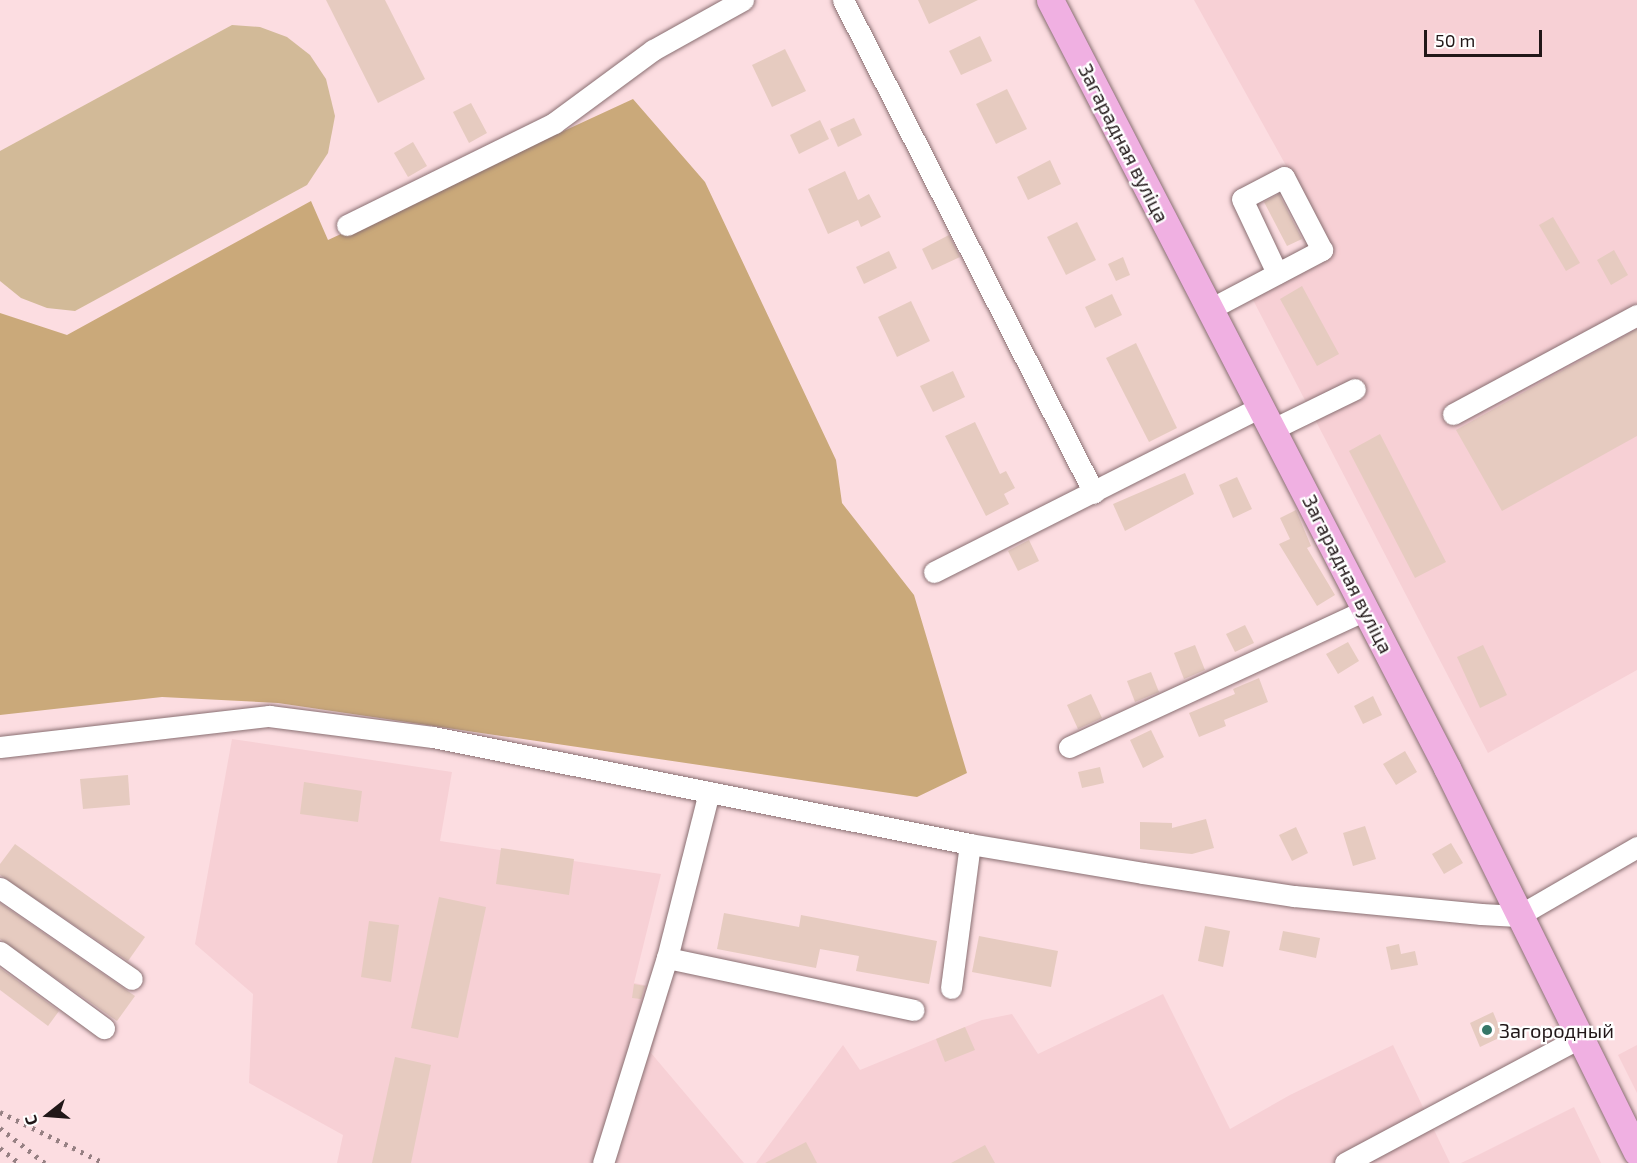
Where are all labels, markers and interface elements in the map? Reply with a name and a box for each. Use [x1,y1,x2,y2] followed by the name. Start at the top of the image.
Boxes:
[1427,18,1546,56] scale bar
[1435,29,1475,51] text: 50 m
[1074,60,1174,226] street label: Загарадная вуліца
[1298,491,1398,657] street label: Загарадная вуліца
[1499,1018,1614,1042] place label: Загородный
[1480,1023,1494,1037] marker: Загородный
[18,1085,78,1145] north arrow
[20,1113,41,1128] text: С

